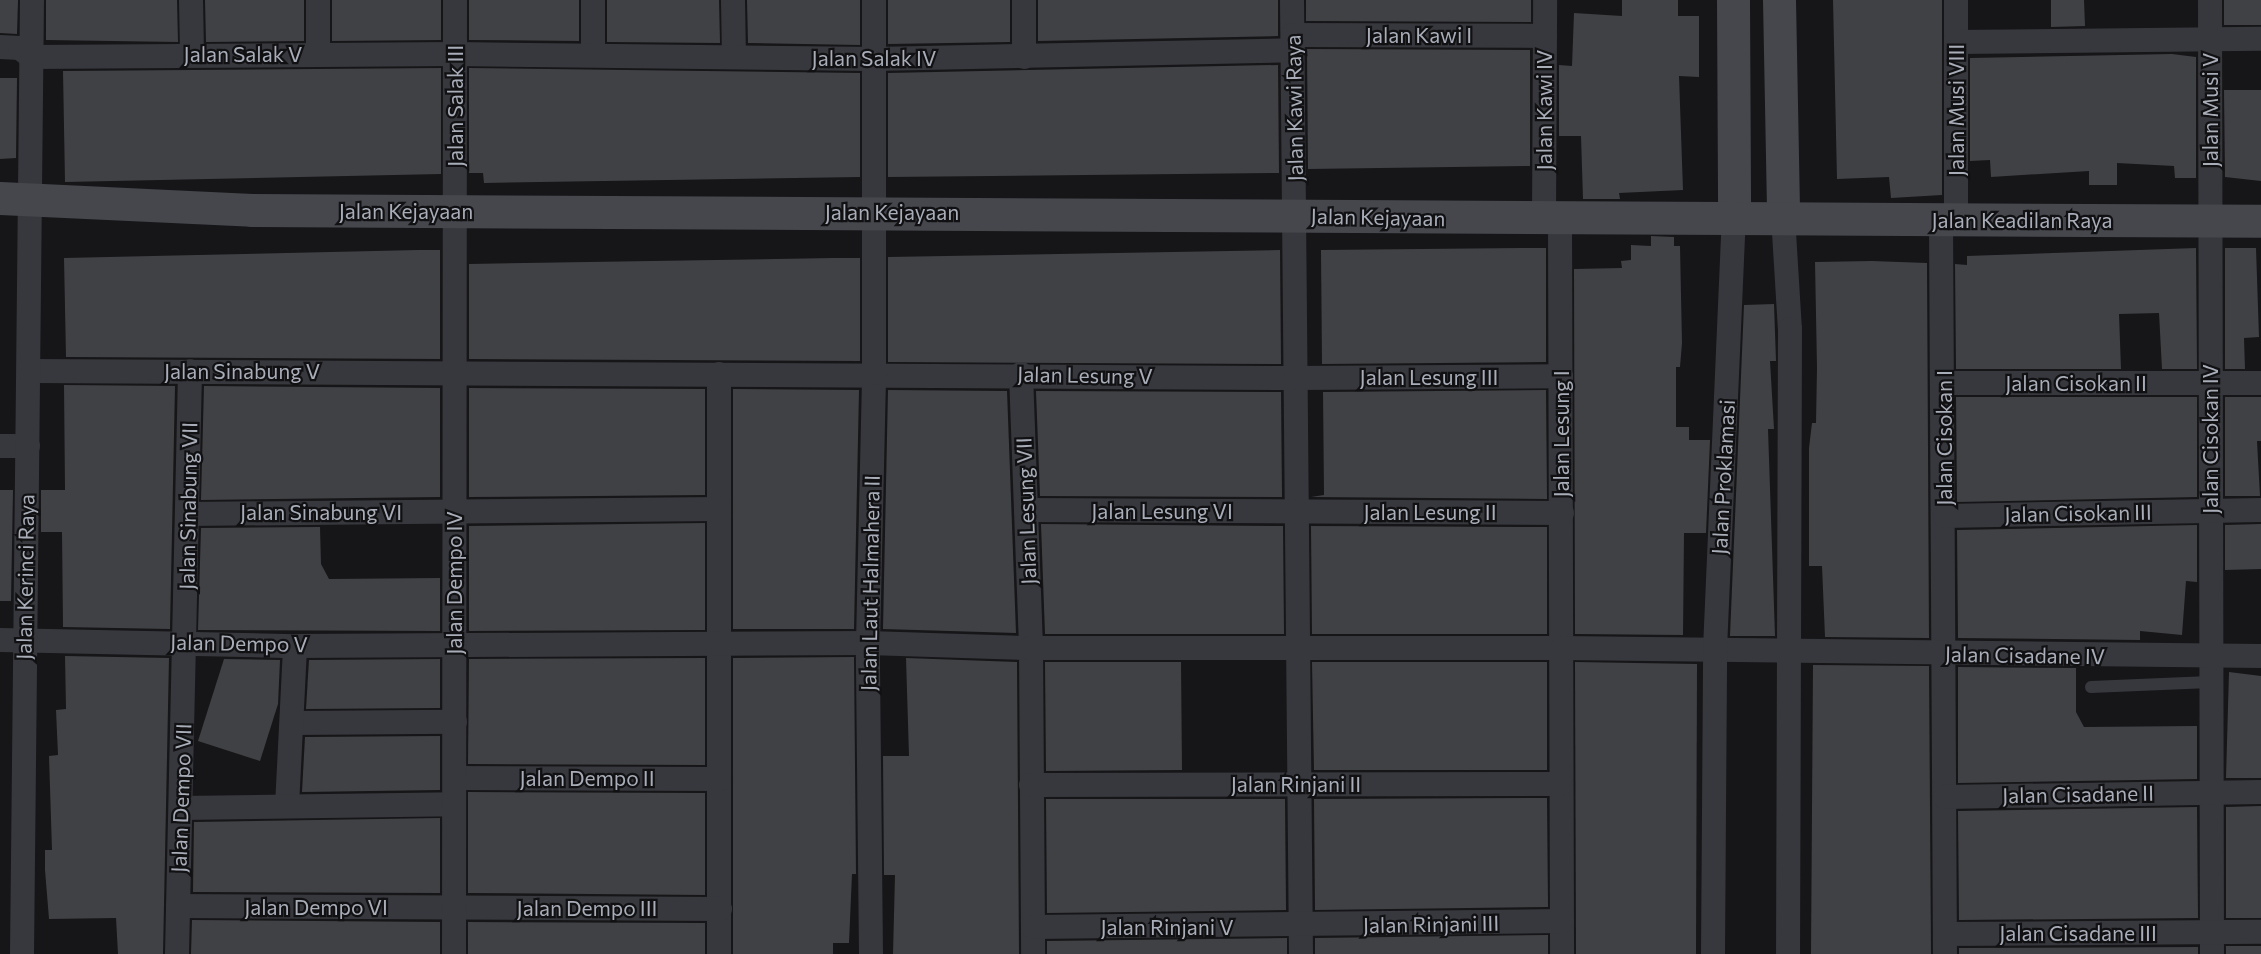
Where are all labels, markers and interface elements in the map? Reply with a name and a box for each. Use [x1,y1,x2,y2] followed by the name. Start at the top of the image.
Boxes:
[1366,22,1472,48] street label: Jalan Kawi I
[1280,34,1308,182] street label: Jalan Kawi Raya
[184,41,302,67] street label: Jalan Salak V
[1943,44,1969,176] street label: Jalan Musi VIII
[442,45,468,167] street label: Jalan Salak III
[812,45,936,71] street label: Jalan Salak IV
[1531,50,1557,170] street label: Jalan Kawi IV
[2197,53,2223,167] street label: Jalan Musi V
[339,198,473,224] street label: Jalan Kejayaan
[825,199,959,225] street label: Jalan Kejayaan
[1310,203,1446,231] street label: Jalan Kejayaan
[1931,207,2113,233] street label: Jalan Keadilan Raya
[164,358,320,384] street label: Jalan Sinabung V
[1017,361,1153,389] street label: Jalan Lesung V
[1360,364,1498,390] street label: Jalan Lesung III
[2197,364,2223,514] street label: Jalan Cisokan IV
[1548,370,1574,498] street label: Jalan Lesung I
[1931,370,1957,506] street label: Jalan Cisokan I
[2005,370,2147,396] street label: Jalan Cisokan II
[1706,399,1740,555] street label: Jalan Proklamasi
[174,422,202,590] street label: Jalan Sinabung VII
[1011,437,1041,585] street label: Jalan Lesung VII
[856,475,884,691] street label: Jalan Laut Halmahera II
[11,494,39,660] street label: Jalan Kerinci Raya
[1091,498,1233,524] street label: Jalan Lesung VI
[240,499,402,525] street label: Jalan Sinabung VI
[1363,499,1497,525] street label: Jalan Lesung II
[2004,499,2152,527] street label: Jalan Cisokan III
[441,511,467,655] street label: Jalan Dempo IV
[170,629,308,657] street label: Jalan Dempo V
[1945,641,2105,669] street label: Jalan Cisadane IV
[166,723,196,873] street label: Jalan Dempo VII
[519,765,655,791] street label: Jalan Dempo II
[1231,771,1361,797] street label: Jalan Rinjani II
[2002,780,2154,808] street label: Jalan Cisadane II
[244,894,388,920] street label: Jalan Dempo VI
[517,895,657,921] street label: Jalan Dempo III
[1363,910,1499,938] street label: Jalan Rinjani III
[1100,914,1234,940] street label: Jalan Rinjani V
[1999,920,2157,946] street label: Jalan Cisadane III

